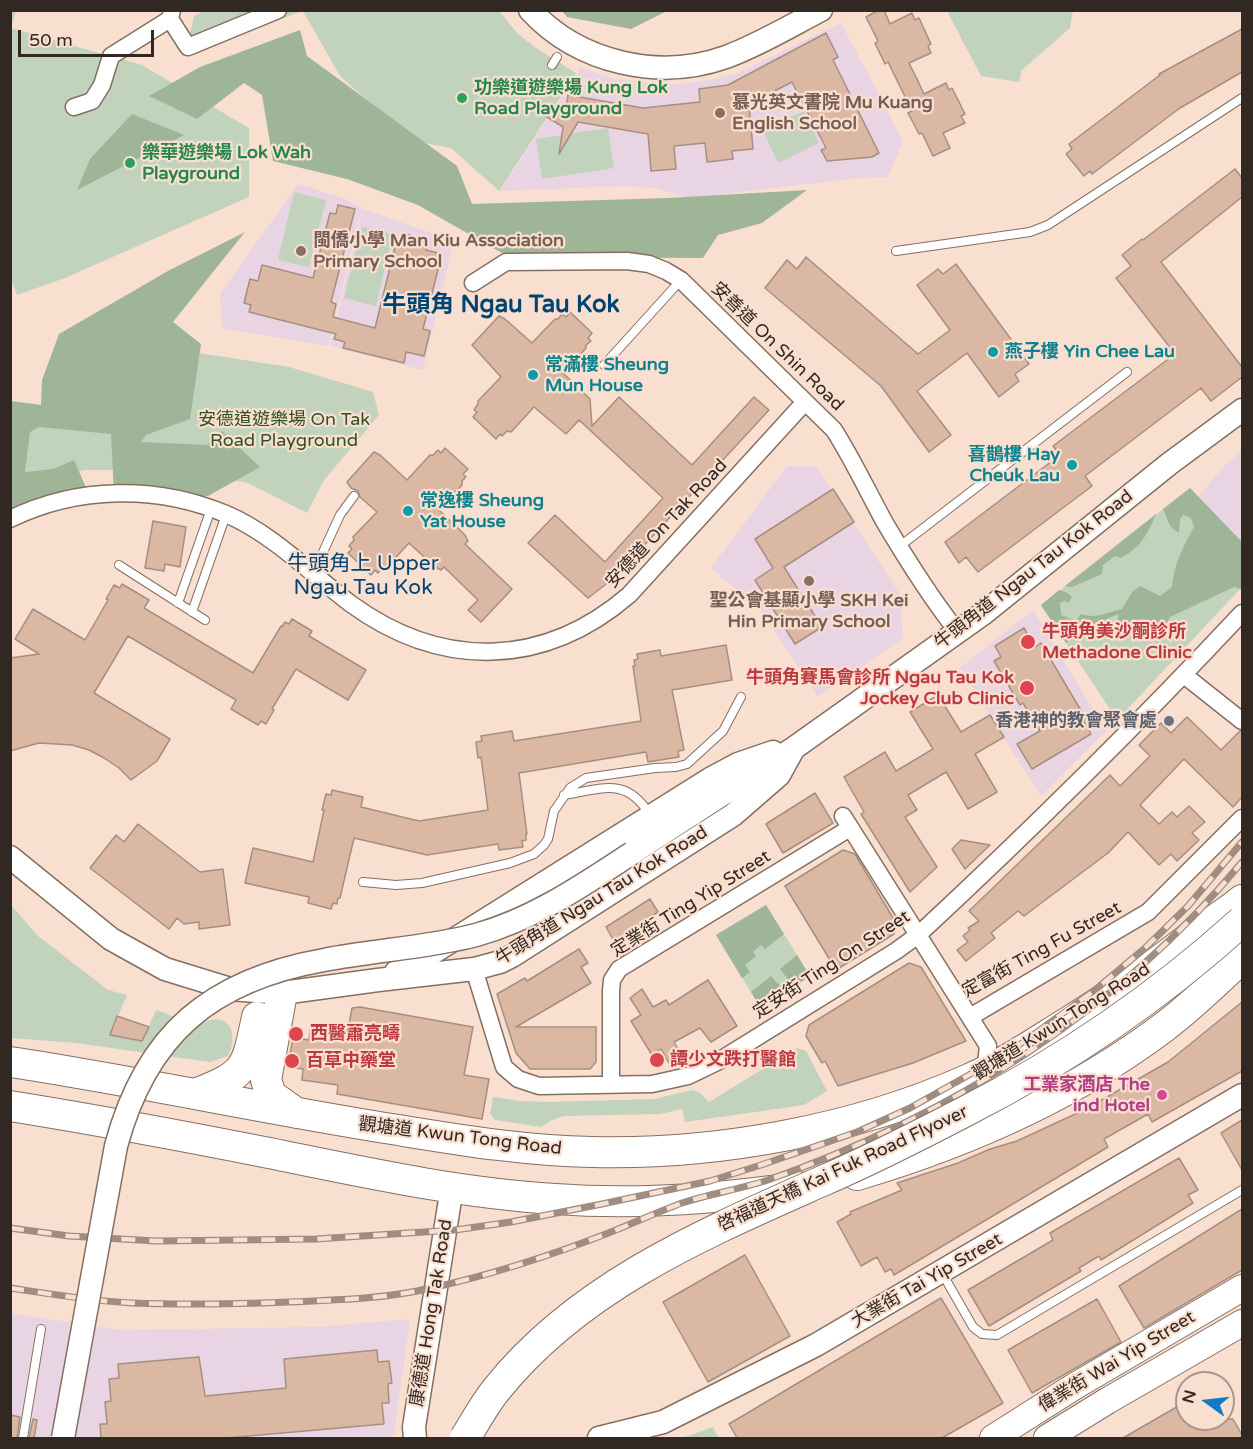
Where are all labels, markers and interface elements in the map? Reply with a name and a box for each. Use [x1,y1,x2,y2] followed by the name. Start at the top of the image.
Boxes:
[21,18,158,56] scale bar
[29,29,73,51] text: 50 m
[474,77,668,119] place label: 功樂道遊樂場 Kung Lok Road Playground
[455,91,469,105] marker: 功樂道遊樂場 Kung Lok Road Playground
[732,92,933,134] place label: 慕光英文書院 Mu Kuang English School
[713,106,727,120] marker: 慕光英文書院 Mu Kuang English School
[142,142,311,184] place label: 樂華遊樂場 Lok Wah Playground
[123,156,137,170] marker: 樂華遊樂場 Lok Wah Playground
[313,230,564,272] place label: 閩僑小學 Man Kiu Association Primary School
[294,244,308,258] marker: 閩僑小學 Man Kiu Association Primary School
[706,278,848,416] street label: 安善道 On Shin Road
[382,292,620,320] district label: 牛頭角 Ngau Tau Kok
[1005,341,1175,363] place label: 燕子樓 Yin Chee Lau
[986,345,1000,359] marker: 燕子樓 Yin Chee Lau
[545,354,669,397] place label: 常滿樓 Sheung Mun House
[526,368,540,382] marker: 常滿樓 Sheung Mun House
[198,409,370,452] park label: 安德道遊樂場 On Tak Road Playground
[968,444,1060,486] place label: 喜鵲樓 Hay Cheuk Lau
[602,455,732,593] street label: 安德道 On Tak Road
[1065,458,1079,472] marker: 喜鵲樓 Hay Cheuk Lau
[930,486,1138,654] street label: 牛頭角道 Ngau Tau Kok Road
[420,490,544,532] place label: 常逸樓 Sheung Yat House
[401,504,415,518] marker: 常逸樓 Sheung Yat House
[284,551,442,601] district label: 牛頭角上 Upper Ngau Tau Kok
[802,574,816,588] marker: 聖公會基顯小學 SKH Kei Hin Primary School
[710,590,908,632] place label: 聖公會基顯小學 SKH Kei Hin Primary School
[1042,621,1192,664] place label: 牛頭角美沙酮診所 Methadone Clinic
[1019,633,1037,651] marker: 牛頭角美沙酮診所 Methadone Clinic
[746,667,1014,710] place label: 牛頭角賽馬會診所 Ngau Tau Kok Jockey Club Clinic
[1018,679,1036,697] marker: 牛頭角賽馬會診所 Ngau Tau Kok Jockey Club Clinic
[995,710,1157,732] place label: 香港神的教會聚會處
[1162,714,1176,728] marker: 香港神的教會聚會處
[492,822,712,970] street label: 牛頭角道 Ngau Tau Kok Road
[607,846,775,962] street label: 定業街 Ting Yip Street
[959,897,1125,1003] street label: 定富街 Ting Fu Street
[750,906,914,1024] street label: 定安街 Ting On Street
[970,959,1154,1085] street label: 觀塘道 Kwun Tong Road
[310,1023,400,1045] place label: 西醫蕭亮疇
[287,1025,305,1043] marker: 西醫蕭亮疇
[670,1049,796,1071] place label: 譚少文跌打醫館
[306,1050,396,1072] place label: 百草中藥堂
[648,1051,666,1069] marker: 譚少文跌打醫館
[283,1052,301,1070] marker: 百草中藥堂
[1023,1074,1150,1116] place label: 工業家酒店 The ind Hotel
[1155,1088,1169,1102] marker: 工業家酒店 The ind Hotel
[714,1101,972,1237] street label: 啓福道天橋 Kai Fuk Road Flyover
[357,1114,563,1160] street label: 觀塘道 Kwun Tong Road
[407,1218,457,1408] street label: 康德道 Hong Tak Road
[848,1229,1006,1333] street label: 大業街 Tai Yip Street
[1035,1307,1199,1417] street label: 偉業街 Wai Yip Street
[1175,1371,1235,1431] north arrow
[1178,1388,1201,1406] text: N

